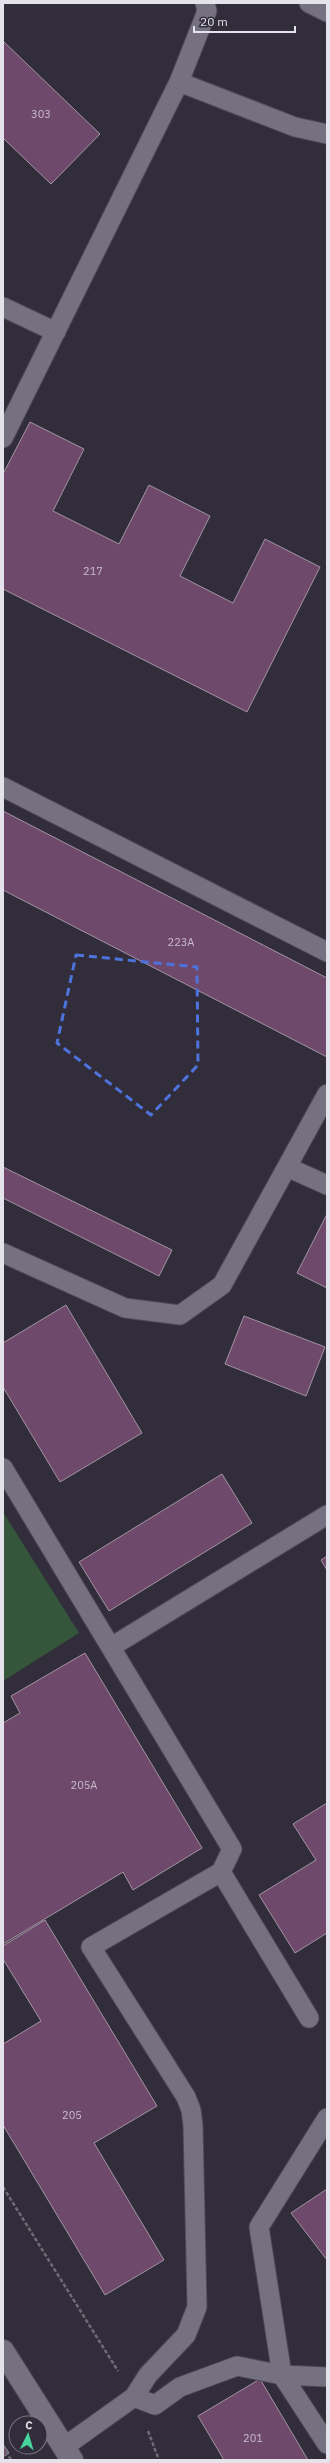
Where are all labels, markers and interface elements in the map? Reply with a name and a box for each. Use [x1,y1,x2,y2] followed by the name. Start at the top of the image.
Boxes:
[194,8,295,34] scale bar
[200,14,228,29] text: 20 m
[31,107,51,121] house number: 303
[83,564,103,578] house number: 217
[168,935,194,949] house number: 223А
[71,1778,97,1792] house number: 205А
[62,2108,82,2122] house number: 205
[8,2415,48,2455] north arrow
[25,2418,33,2432] text: С
[243,2431,263,2445] house number: 201

